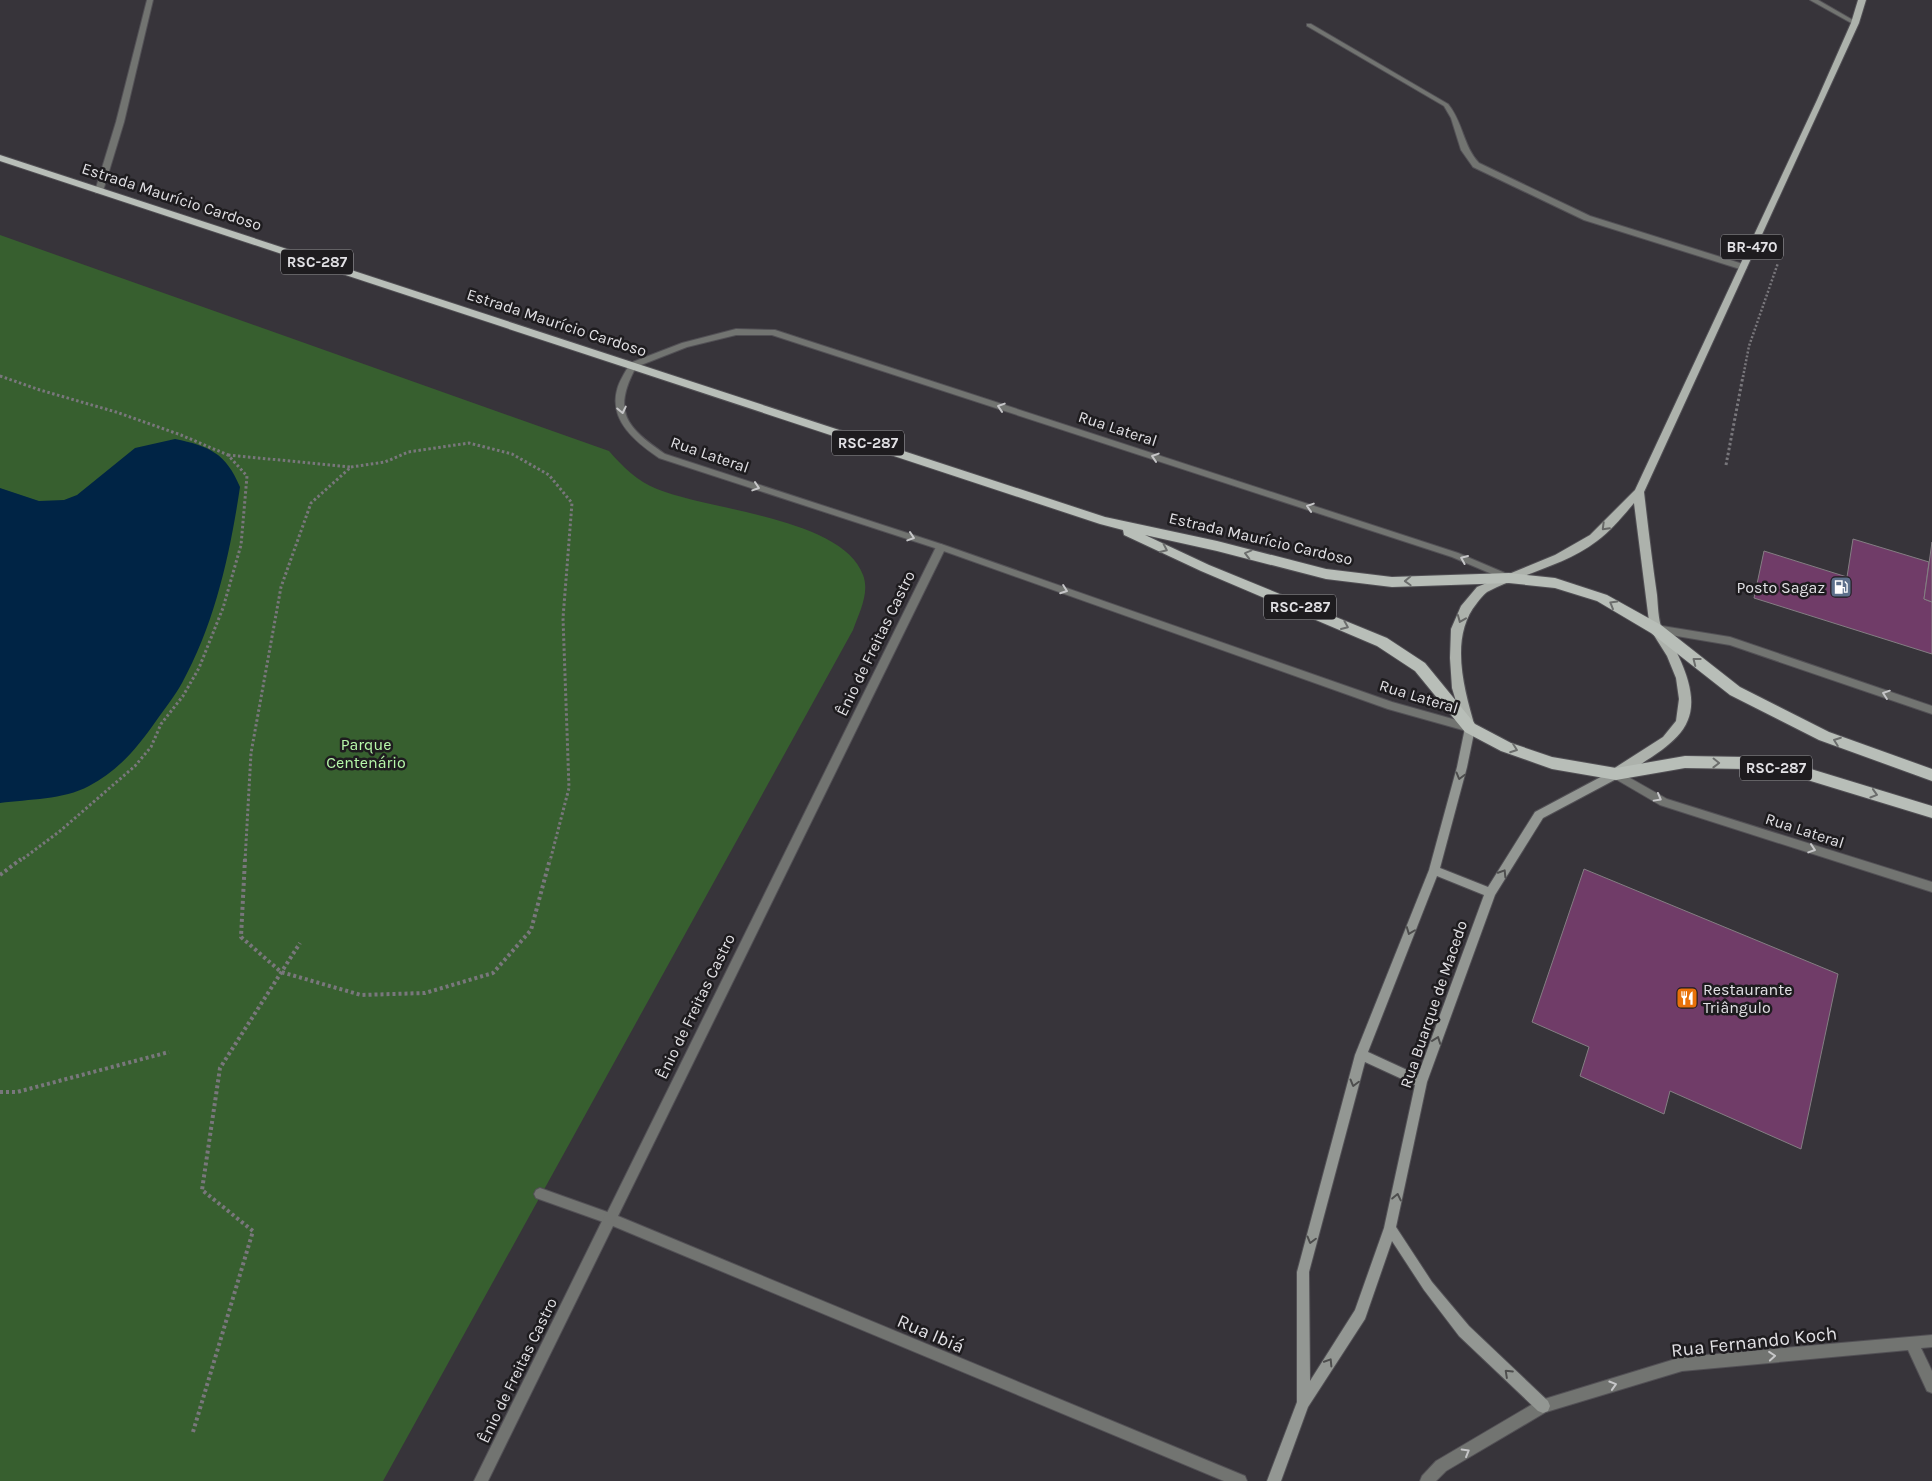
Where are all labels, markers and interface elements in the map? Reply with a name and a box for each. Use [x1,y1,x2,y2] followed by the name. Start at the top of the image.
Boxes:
[79,158,264,235] street label: Estrada Maurício Cardoso
[1721,234,1783,260] road number: BR-470
[281,250,353,274] road number: RSC-287
[464,284,649,361] street label: Estrada Maurício Cardoso
[997,402,1005,412] one-way arrow
[616,406,627,415] one-way arrow
[1076,407,1160,450] street label: Rua Lateral
[832,430,904,456] road number: RSC-287
[668,432,752,477] street label: Rua Lateral
[1152,453,1160,463] one-way arrow
[751,481,760,491] one-way arrow
[1306,503,1314,513] one-way arrow
[1167,508,1355,569] street label: Estrada Maurício Cardoso
[1602,521,1611,530] one-way arrow
[906,531,914,541] one-way arrow
[1159,542,1168,553] one-way arrow
[1244,549,1253,560] one-way arrow
[1460,554,1469,565] one-way arrow
[832,568,919,719] street label: Ênio de Freitas Castro
[1829,575,1853,599] fuel station icon: Posto Sagaz
[1403,576,1411,587] one-way arrow
[1737,578,1825,597] place label: Posto Sagaz
[1059,585,1068,595] one-way arrow
[1264,594,1336,620] road number: RSC-287
[1610,601,1619,611] one-way arrow
[1456,614,1467,623] one-way arrow
[1340,620,1349,631] one-way arrow
[1693,658,1702,666] one-way arrow
[1377,675,1461,718] street label: Rua Lateral
[1882,690,1891,700] one-way arrow
[326,735,406,772] park label: Parque Centenário
[1833,737,1841,747] one-way arrow
[1509,743,1518,753] one-way arrow
[1740,756,1812,780] road number: RSC-287
[1712,757,1720,768] one-way arrow
[1455,772,1465,780] one-way arrow
[1870,789,1878,799] one-way arrow
[1653,792,1662,802] one-way arrow
[1763,809,1847,852] street label: Rua Lateral
[1808,843,1816,853] one-way arrow
[1496,870,1506,879] one-way arrow
[1396,918,1471,1090] street label: Rua Buarque de Macedo
[1406,926,1417,935] one-way arrow
[652,931,739,1082] street label: Ênio de Freitas Castro
[1703,980,1792,1017] place label: Restaurante Triângulo
[1675,986,1699,1010] restaurant icon: Restaurante Triângulo
[1431,1036,1441,1045] one-way arrow
[1349,1078,1360,1087] one-way arrow
[1391,1193,1402,1202] one-way arrow
[1307,1235,1317,1243] one-way arrow
[474,1295,561,1446] street label: Ênio de Freitas Castro
[894,1310,968,1358] street label: Rua Ibiá
[1670,1322,1838,1362] street label: Rua Fernando Koch
[1768,1351,1776,1362] one-way arrow
[1323,1359,1332,1368] one-way arrow
[1505,1370,1514,1379] one-way arrow
[1608,1381,1616,1391] one-way arrow
[1460,1448,1469,1458] one-way arrow

